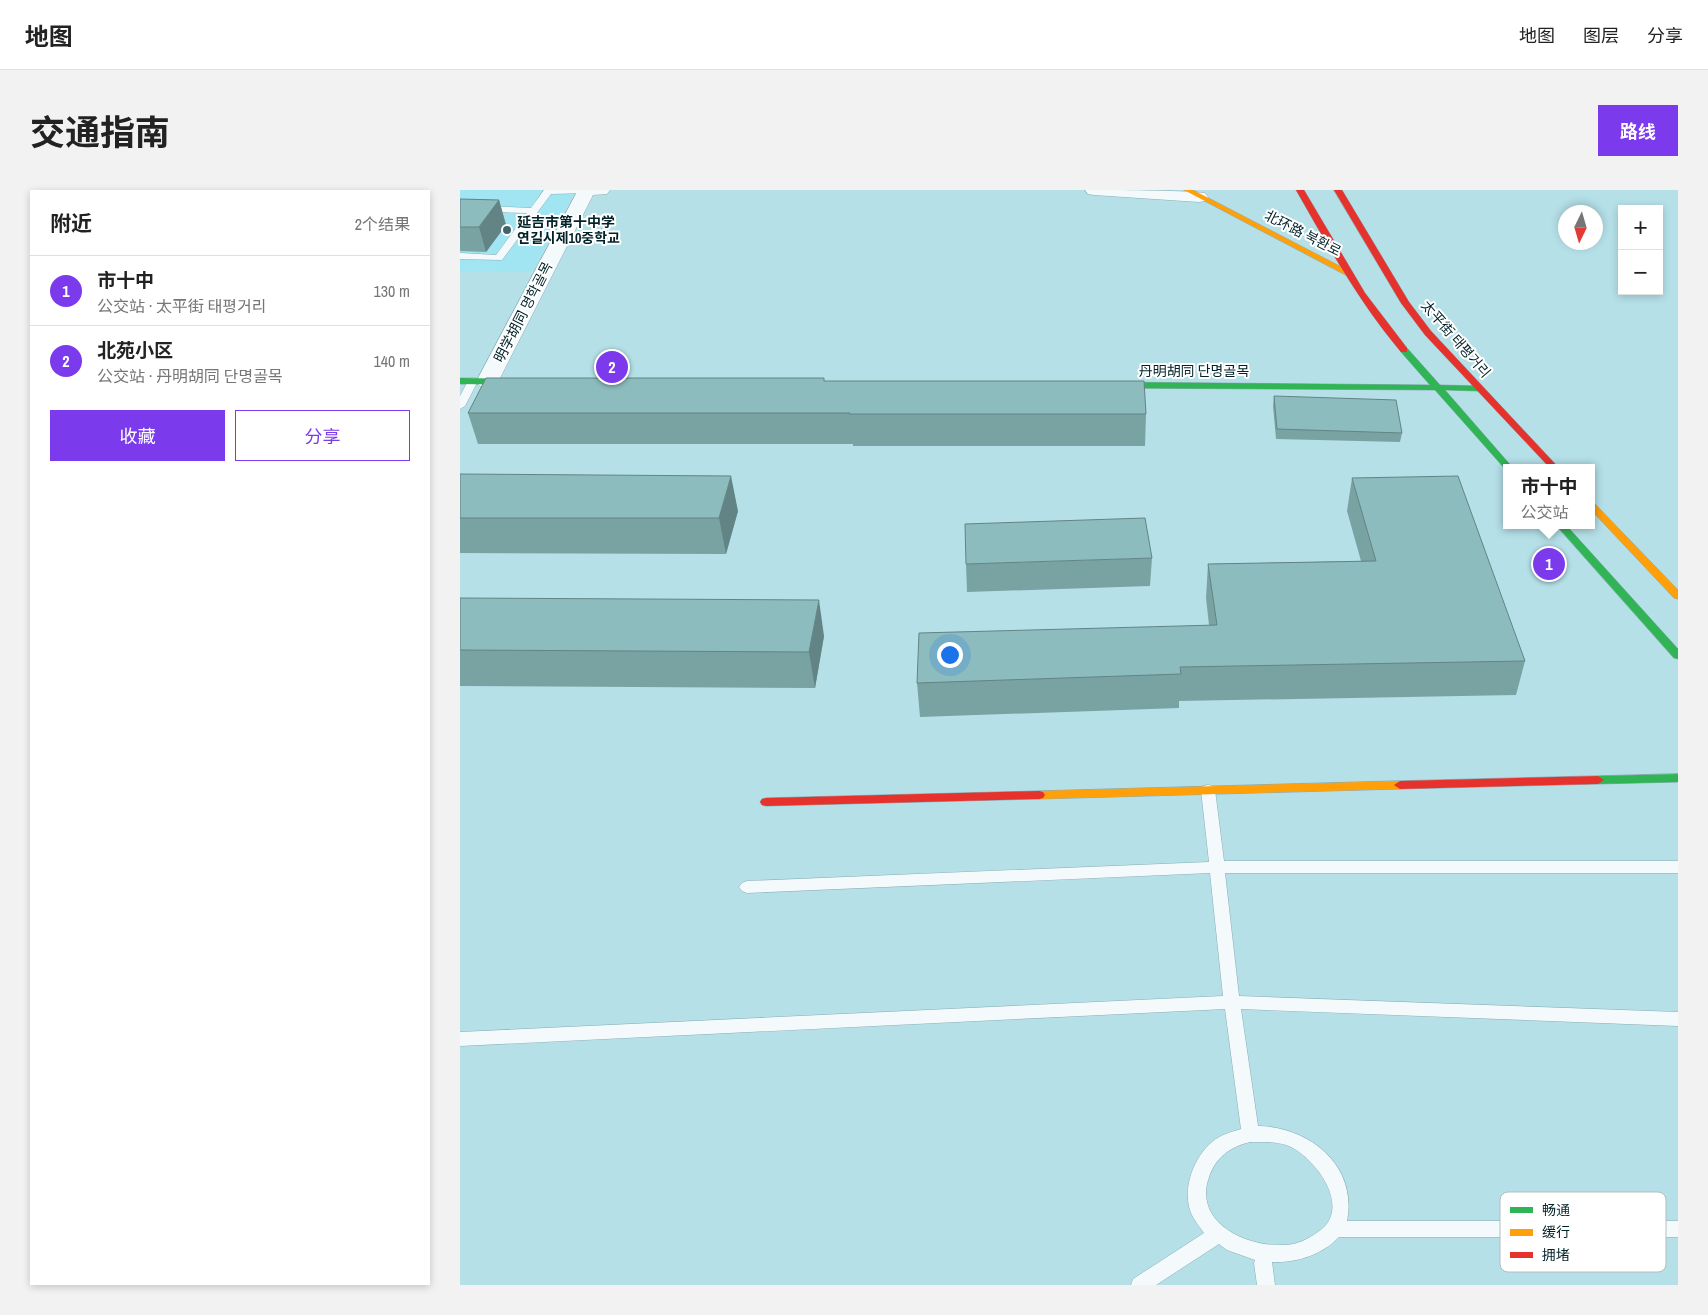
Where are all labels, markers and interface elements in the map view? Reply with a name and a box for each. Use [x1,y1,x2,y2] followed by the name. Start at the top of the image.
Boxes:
[25,20,73,52] text: 地图
[1519,23,1555,48] text: 地图
[1583,23,1619,48] text: 图层
[1647,23,1683,48] text: 分享
[1598,105,1678,156] button: 路线
[30,109,170,156] text: 交通指南
[1558,205,1603,250] north arrow
[1618,205,1663,295] map controls
[1618,205,1663,250] button: +
[1262,206,1345,260] street label: 北环路 북환로
[50,209,92,238] text: 附近
[355,213,410,235] text: 2个结果
[517,213,620,247] place label: 延吉市第十中学 연길시제10중학교
[501,224,513,236] marker: 延吉市第十中学 연길시제10중학교
[1618,250,1663,295] button: −
[490,258,556,365] street label: 明学胡同 명학골목
[97,267,154,293] text: 市十中
[62,280,70,302] text: 1
[374,280,410,302] text: 130 m
[97,295,266,317] text: 公交站 · 太平街 태평거리
[1417,297,1495,381] street label: 太平街 태평거리
[97,337,173,363] text: 北苑小区
[596,348,628,386] pin: 2
[62,350,70,372] text: 2
[374,350,410,372] text: 140 m
[1139,362,1249,380] street label: 丹明胡同 단명골목
[97,365,282,387] text: 公交站 · 丹明胡同 단명골목
[50,410,225,461] button: 收藏
[235,410,410,461] button: 分享
[1503,464,1595,529] popup
[1520,473,1578,499] text: 市十中
[1520,501,1569,523] text: 公交站
[1533,545,1565,583] pin: 1
[937,642,963,668] your location
[1500,1192,1666,1272] legend
[1542,1201,1570,1219] text: 畅通
[1542,1223,1570,1241] text: 缓行
[1542,1246,1570,1264] text: 拥堵

